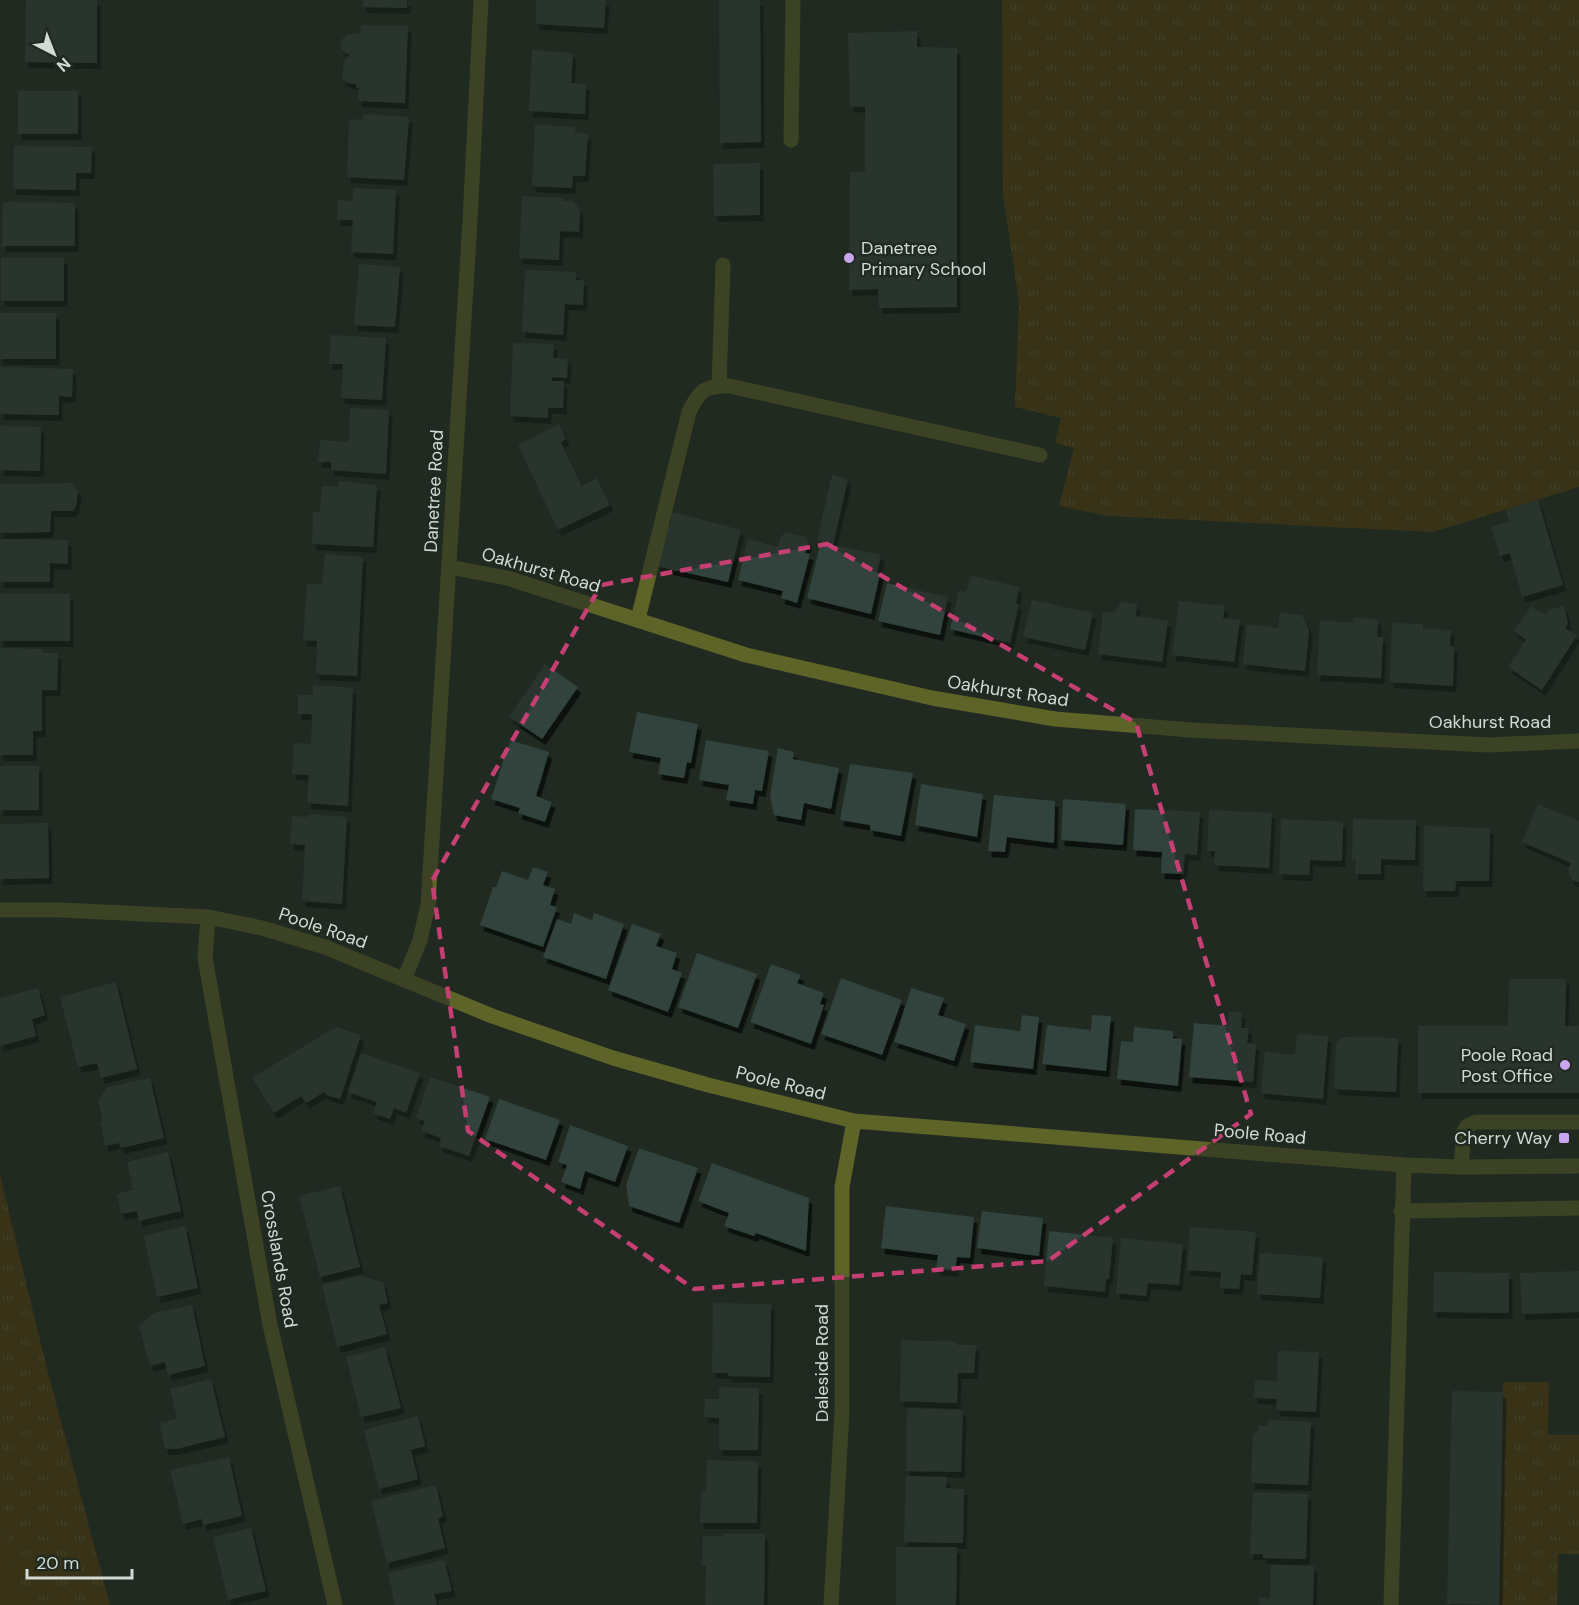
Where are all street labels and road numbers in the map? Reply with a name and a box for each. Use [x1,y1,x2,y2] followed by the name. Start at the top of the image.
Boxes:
[419,429,449,553] street label: Danetree Road
[479,542,603,598] street label: Oakhurst Road
[946,670,1070,712] street label: Oakhurst Road
[1429,710,1551,734] street label: Oakhurst Road
[276,902,370,954] street label: Poole Road
[733,1060,829,1106] street label: Poole Road
[1213,1118,1307,1150] street label: Poole Road
[255,1188,303,1330] street label: Crosslands Road
[810,1304,834,1422] street label: Daleside Road

